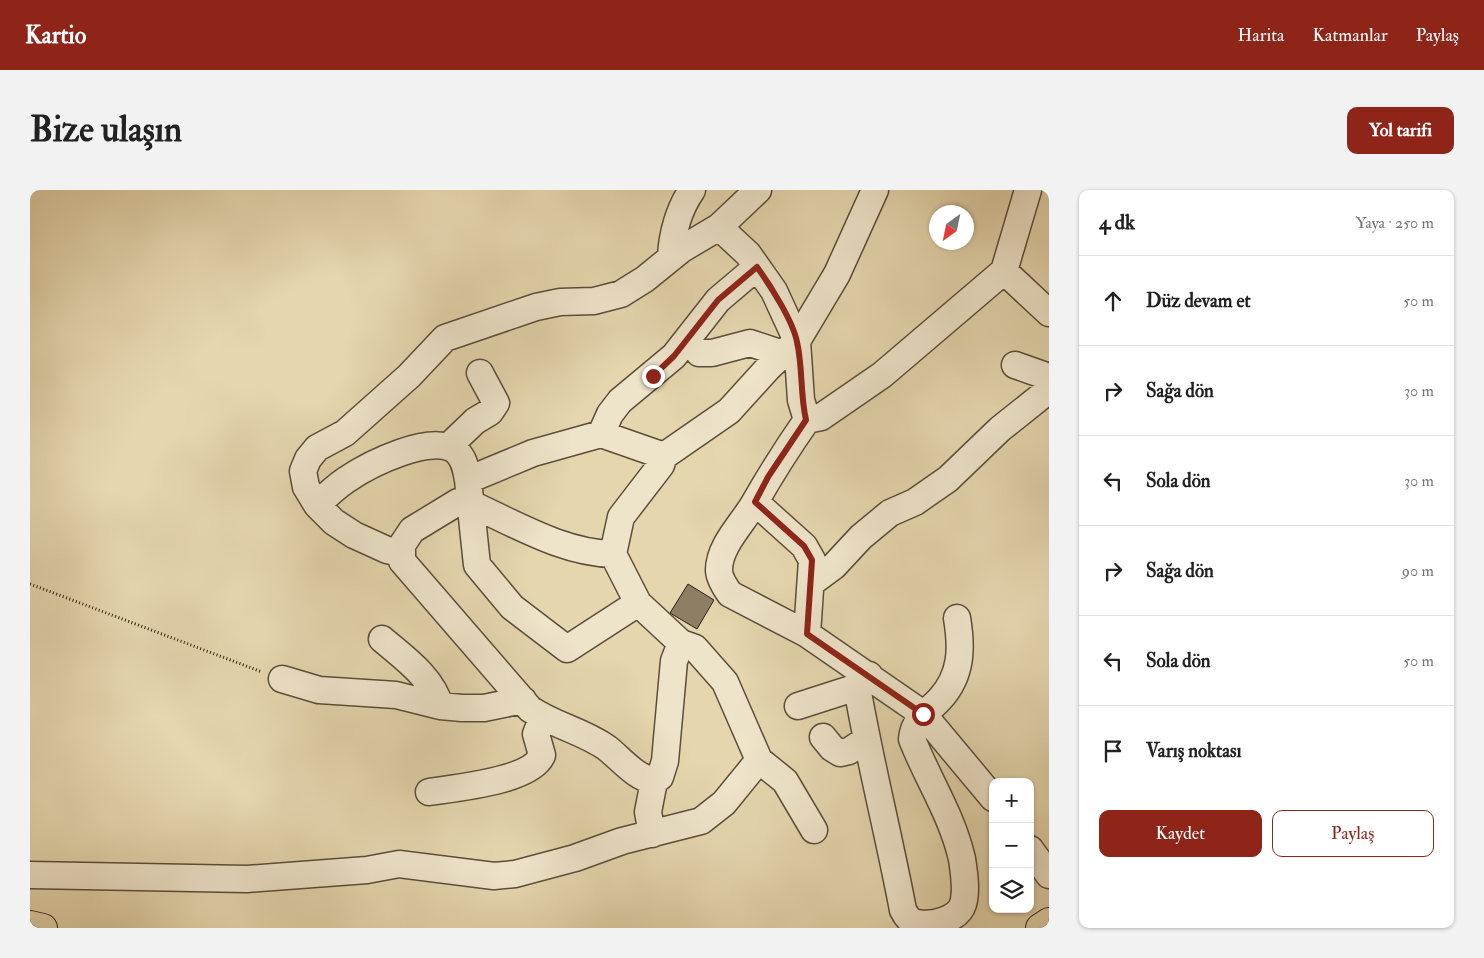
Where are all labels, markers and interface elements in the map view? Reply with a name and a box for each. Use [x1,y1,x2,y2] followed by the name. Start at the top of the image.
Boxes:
[25,20,86,51] text: Kartio
[1238,24,1284,47] text: Harita
[1312,24,1388,47] text: Katmanlar
[1416,24,1459,47] text: Paylaş
[1347,107,1454,154] button: Yol tarifi
[30,108,182,152] text: Bize ulaşın
[929,205,974,250] north arrow
[1099,209,1135,236] text: 4 dk
[1356,213,1434,233] text: Yaya · 250 m
[1099,287,1127,315] icon: ahead
[1146,289,1251,313] text: Düz devam et
[1403,291,1434,311] text: 50 m
[642,365,665,388] route end
[1099,377,1127,405] icon: right
[1146,379,1214,403] text: Sağa dön
[1404,381,1434,401] text: 30 m
[1099,467,1127,495] icon: left
[1146,469,1211,493] text: Sola dön
[1404,471,1434,491] text: 30 m
[1099,557,1127,585] icon: right
[1146,559,1214,583] text: Sağa dön
[1402,561,1434,581] text: 90 m
[1099,647,1127,675] icon: left
[1146,649,1211,673] text: Sola dön
[1403,651,1434,671] text: 50 m
[912,703,935,726] route start
[1099,737,1127,765] icon: arrive
[1146,739,1242,763] text: Varış noktası
[989,778,1034,913] map controls
[989,778,1034,823] button: +
[1099,810,1262,857] button: Kaydet
[1272,810,1434,857] button: Paylaş
[989,823,1034,868] button: −
[989,868,1034,913] button: layers

